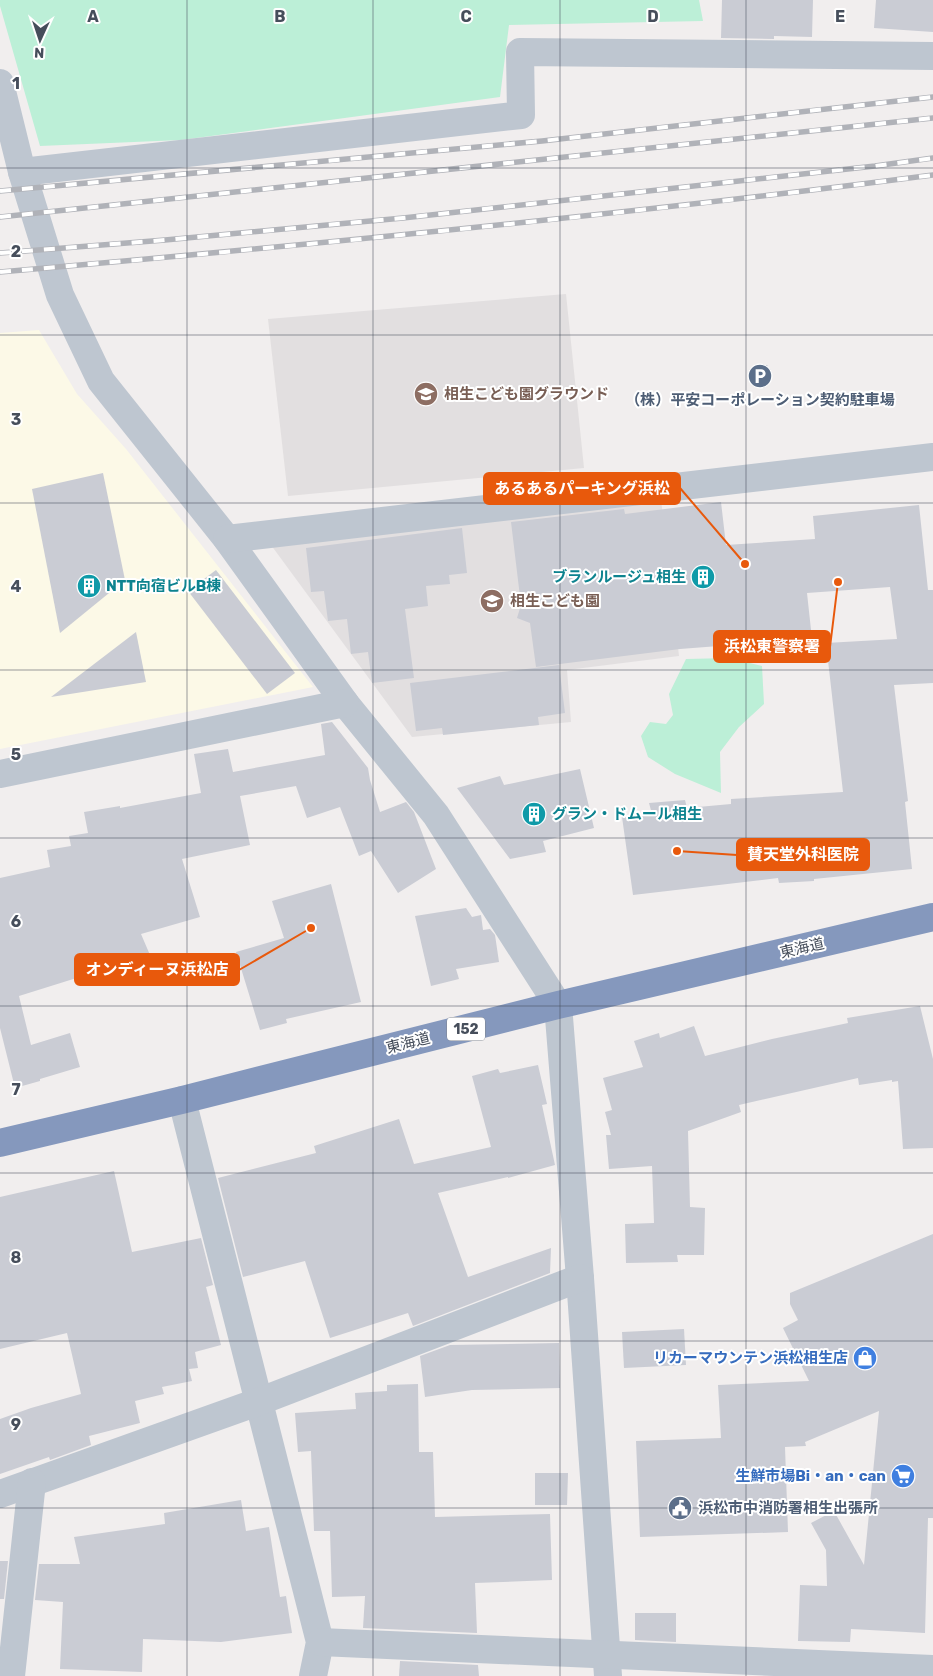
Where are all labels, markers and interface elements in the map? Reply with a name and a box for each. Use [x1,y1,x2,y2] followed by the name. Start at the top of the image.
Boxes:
[87,7,99,26] text: A
[274,7,286,26] text: B
[460,7,472,26] text: C
[647,7,659,26] text: D
[835,7,845,26] text: E
[15,15,65,65] north arrow
[34,44,45,61] text: N
[12,74,20,93] text: 1
[11,242,21,261] text: 2
[747,363,773,389] parking icon: （株）平安コーポレーション契約駐車場
[413,381,439,407] school or university icon: 相生こども園グラウンド
[444,385,609,403] place label: 相生こども園グラウンド
[625,391,895,409] place label: （株）平安コーポレーション契約駐車場
[11,410,21,429] text: 3
[484,473,680,504] callout: あるあるパーキング浜松
[494,479,670,498] text: あるあるパーキング浜松
[690,564,716,590] building icon: ブランルージュ相生
[552,568,686,586] place label: ブランルージュ相生
[76,573,102,599] building icon: NTT向宿ビルB棟
[11,577,22,596] text: 4
[106,577,221,595] place label: NTT向宿ビルB棟
[479,588,505,614] school or university icon: 相生こども園
[510,592,600,610] place label: 相生こども園
[714,631,830,662] callout: 浜松東警察署
[724,637,820,656] text: 浜松東警察署
[11,745,21,764] text: 5
[521,801,547,827] building icon: グラン・ドムール相生
[552,805,702,823] place label: グラン・ドムール相生
[737,839,869,870] callout: 賛天堂外科医院
[747,845,859,864] text: 賛天堂外科医院
[11,912,21,931] text: 6
[778,934,826,962] street label: 東海道
[75,954,239,985] callout: オンディーヌ浜松店
[86,960,228,979] text: オンディーヌ浜松店
[447,1018,485,1040] road number: 152
[384,1029,432,1057] street label: 東海道
[11,1080,21,1099] text: 7
[11,1248,22,1267] text: 8
[852,1345,878,1371] shop icon: リカーマウンテン浜松相生店
[653,1349,848,1367] place label: リカーマウンテン浜松相生店
[11,1415,21,1434] text: 9
[890,1463,916,1489] supermarket icon: 生鮮市場Bi・an・can
[735,1467,886,1485] place label: 生鮮市場Bi・an・can
[667,1495,693,1521] public building icon: 浜松市中消防署相生出張所
[698,1499,878,1517] place label: 浜松市中消防署相生出張所

